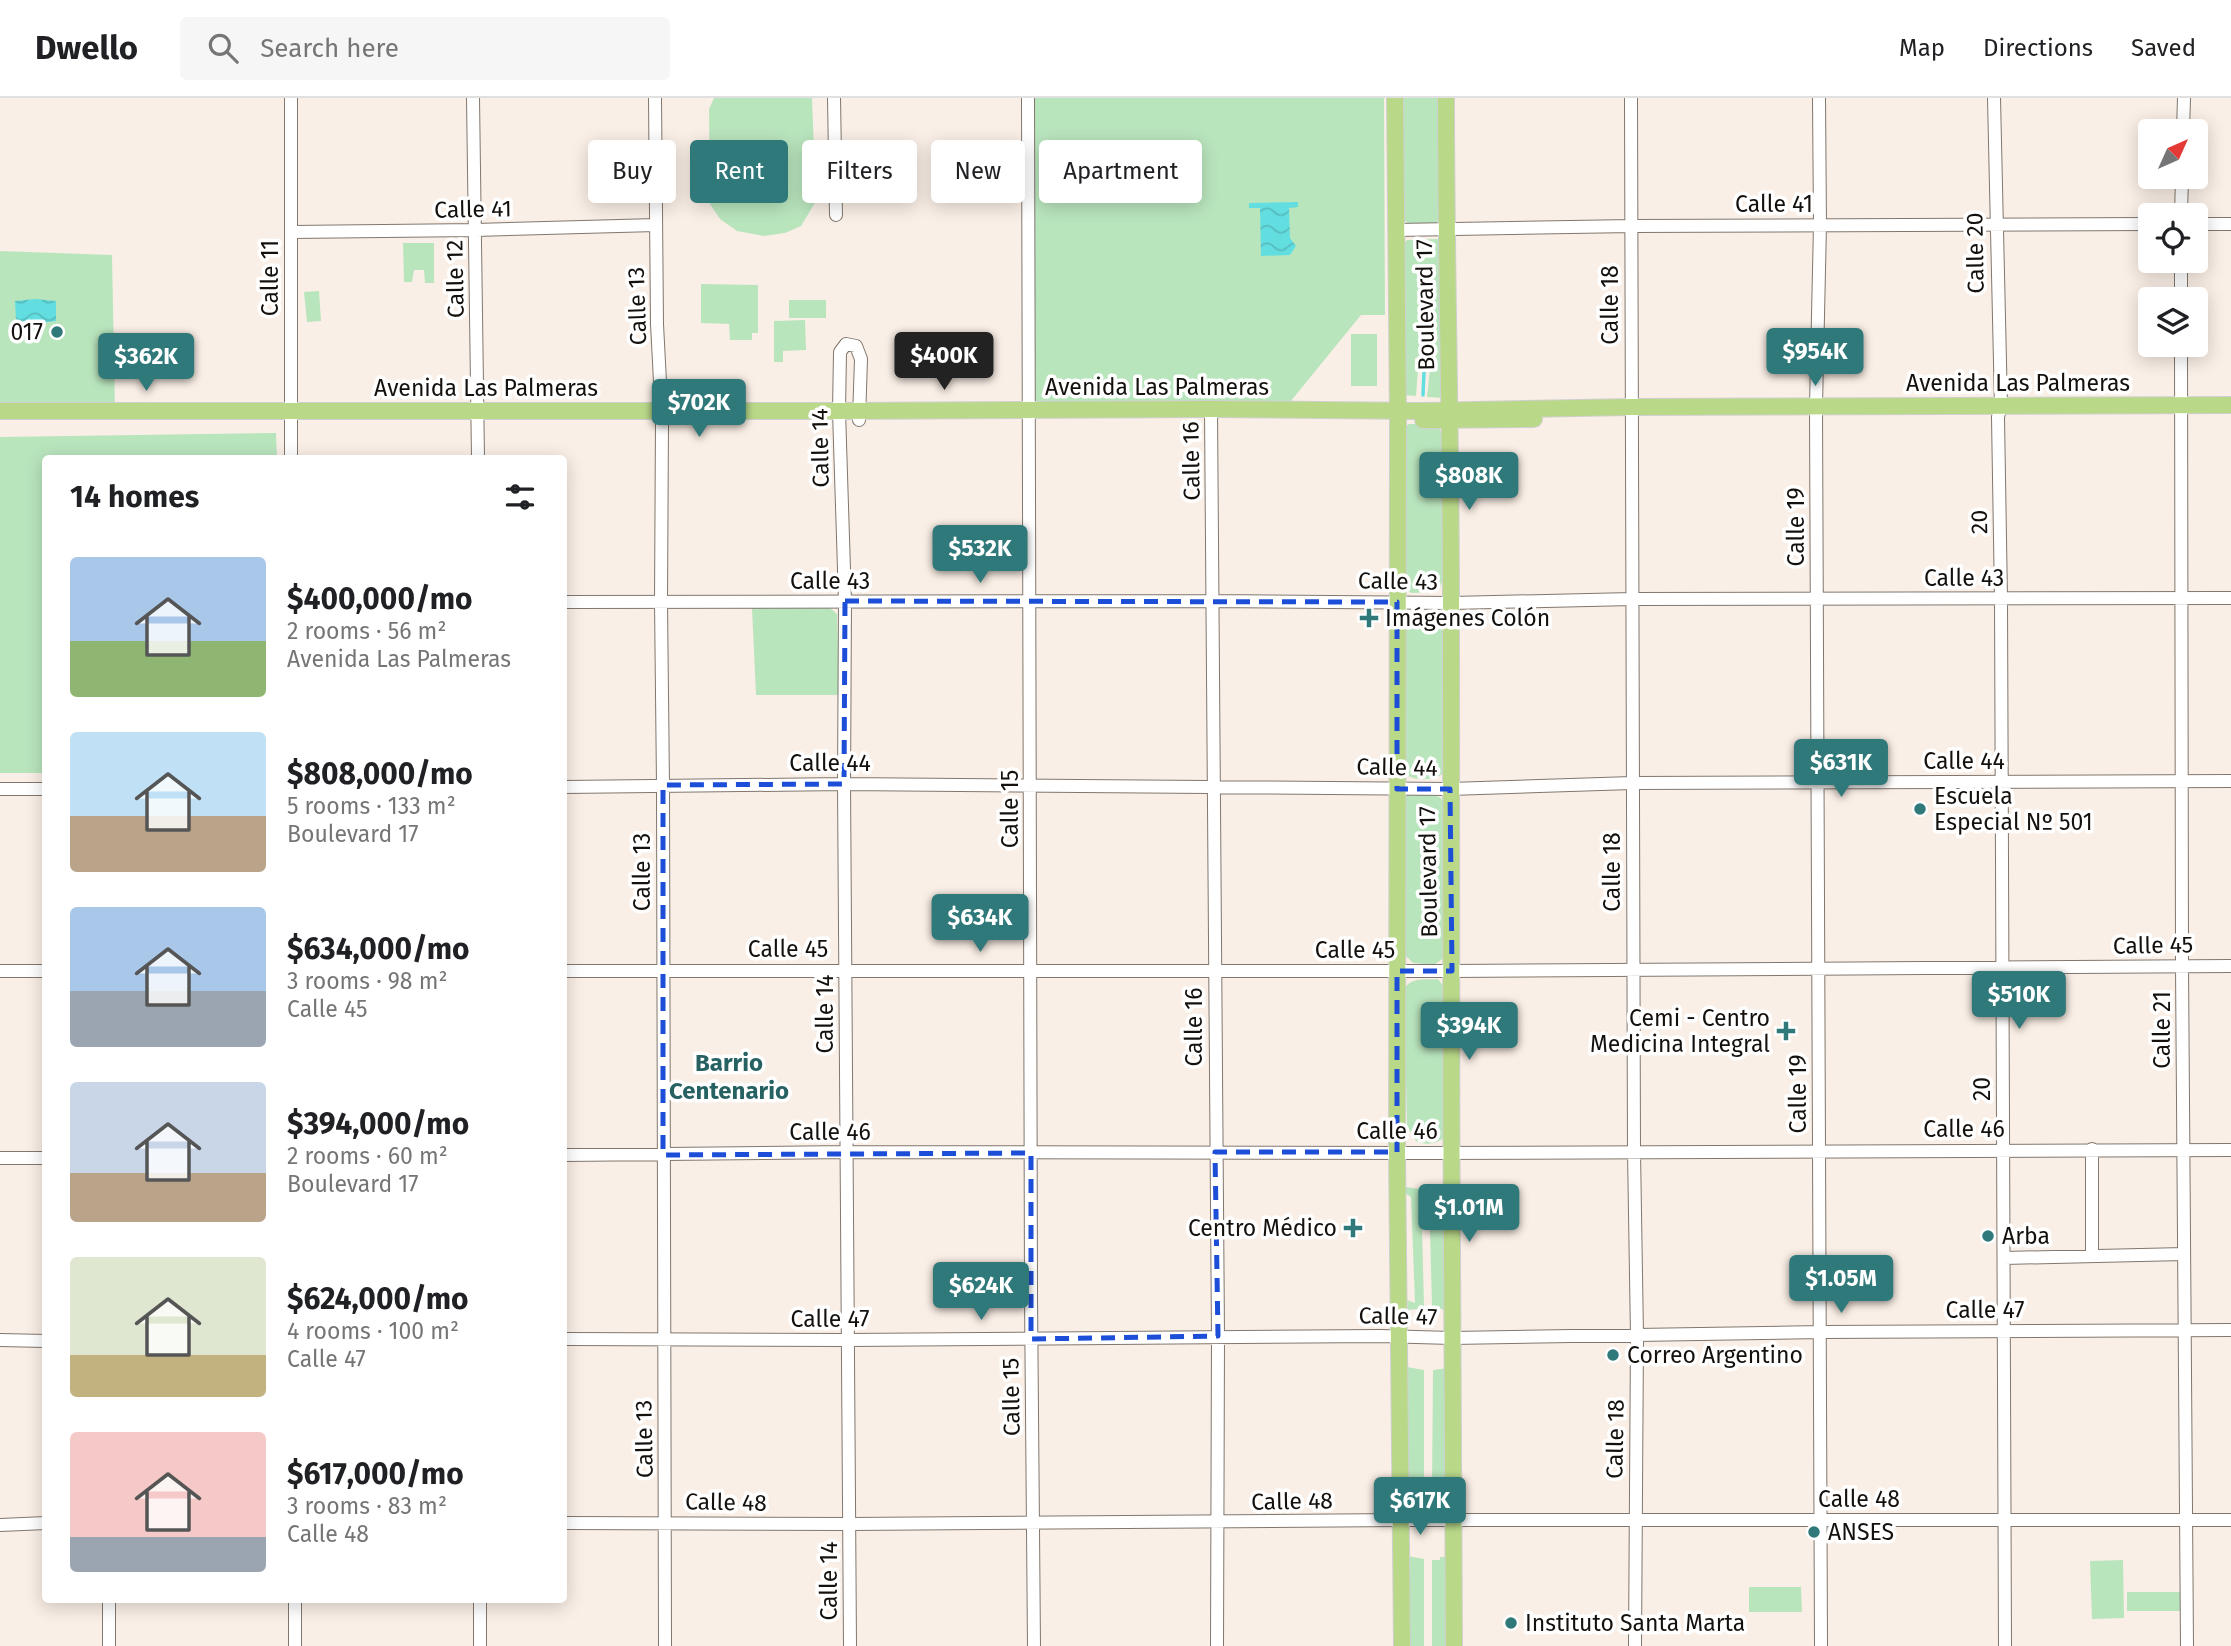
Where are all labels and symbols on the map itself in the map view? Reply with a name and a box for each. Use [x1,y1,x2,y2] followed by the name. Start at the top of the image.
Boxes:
[2138,119,2208,189] north arrow
[1735,190,1813,218] street label: Calle 41
[434,194,512,224] street label: Calle 41
[1960,212,1990,294] street label: Calle 20
[1410,239,1440,371] street label: Boulevard 17
[256,240,284,316] street label: Calle 11
[440,240,470,318] street label: Calle 12
[1596,265,1624,345] street label: Calle 18
[622,266,652,346] street label: Calle 13
[11,318,43,346] place label: 017
[49,324,65,340] marker: 017
[1766,328,1864,388] pin: $954K
[895,332,993,392] pin: $400K
[97,334,195,393] pin: $362K
[1906,369,2130,397] street label: Avenida Las Palmeras
[1045,373,1269,401] street label: Avenida Las Palmeras
[374,374,598,402] street label: Avenida Las Palmeras
[650,380,748,439] pin: $702K
[805,408,835,488] street label: Calle 14
[1176,421,1206,501] street label: Calle 16
[1420,452,1518,512] pin: $808K
[1782,488,1810,566] street label: Calle 19
[1965,510,1993,534] street label: 20
[931,526,1029,585] pin: $532K
[1924,564,2004,592] street label: Calle 43
[1358,566,1438,596] street label: Calle 43
[790,567,870,595] street label: Calle 43
[1385,604,1550,632] place label: Imágenes Colón
[1359,608,1379,628] marker: Imágenes Colón
[1792,740,1890,799] pin: $631K
[1923,747,2005,775] street label: Calle 44
[789,749,871,777] street label: Calle 44
[1356,752,1438,782] street label: Calle 44
[996,770,1024,848] street label: Calle 15
[1934,782,2093,836] place label: Escuela Especial Nº 501
[1912,801,1928,817] marker: Escuela Especial Nº 501
[1413,806,1443,938] street label: Boulevard 17
[1598,832,1626,912] street label: Calle 18
[628,833,656,911] street label: Calle 13
[931,894,1029,954] pin: $634K
[2113,930,2193,960] street label: Calle 45
[748,935,828,963] street label: Calle 45
[1315,936,1395,964] street label: Calle 45
[1970,972,2068,1031] pin: $510K
[811,974,839,1054] street label: Calle 14
[1180,987,1208,1067] street label: Calle 16
[2148,991,2176,1069] street label: Calle 21
[1420,1002,1518,1062] pin: $394K
[1590,1004,1770,1058] place label: Cemi - Centro Medicina Integral
[1776,1021,1796,1041] marker: Cemi - Centro Medicina Integral
[669,1049,789,1105] district label: Barrio Centenario
[1784,1055,1812,1133] street label: Calle 19
[1968,1077,1996,1101] street label: 20
[1923,1115,2005,1143] street label: Calle 46
[1356,1117,1438,1145] street label: Calle 46
[789,1118,871,1146] street label: Calle 46
[1412,1184,1526,1244] pin: $1.01M
[1188,1214,1337,1242] place label: Centro Médico
[1343,1218,1363,1238] marker: Centro Médico
[2002,1222,2050,1250] place label: Arba
[1980,1228,1996,1244] marker: Arba
[1784,1256,1898,1315] pin: $1.05M
[932,1262,1030,1322] pin: $624K
[1946,1296,2024,1324] street label: Calle 47
[1358,1301,1438,1331] street label: Calle 47
[791,1305,869,1333] street label: Calle 47
[1627,1341,1803,1369] place label: Correo Argentino
[1605,1347,1621,1363] marker: Correo Argentino
[996,1358,1026,1436] street label: Calle 15
[1600,1399,1630,1479] street label: Calle 18
[629,1400,659,1478] street label: Calle 13
[1371,1478,1469,1537] pin: $617K
[1818,1485,1900,1513] street label: Calle 48
[1251,1486,1333,1516] street label: Calle 48
[685,1487,767,1517] street label: Calle 48
[1828,1518,1894,1546] place label: ANSES
[1806,1524,1822,1540] marker: ANSES
[815,1541,843,1621] street label: Calle 14
[1525,1609,1745,1637] place label: Instituto Santa Marta
[1503,1615,1519,1631] marker: Instituto Santa Marta

